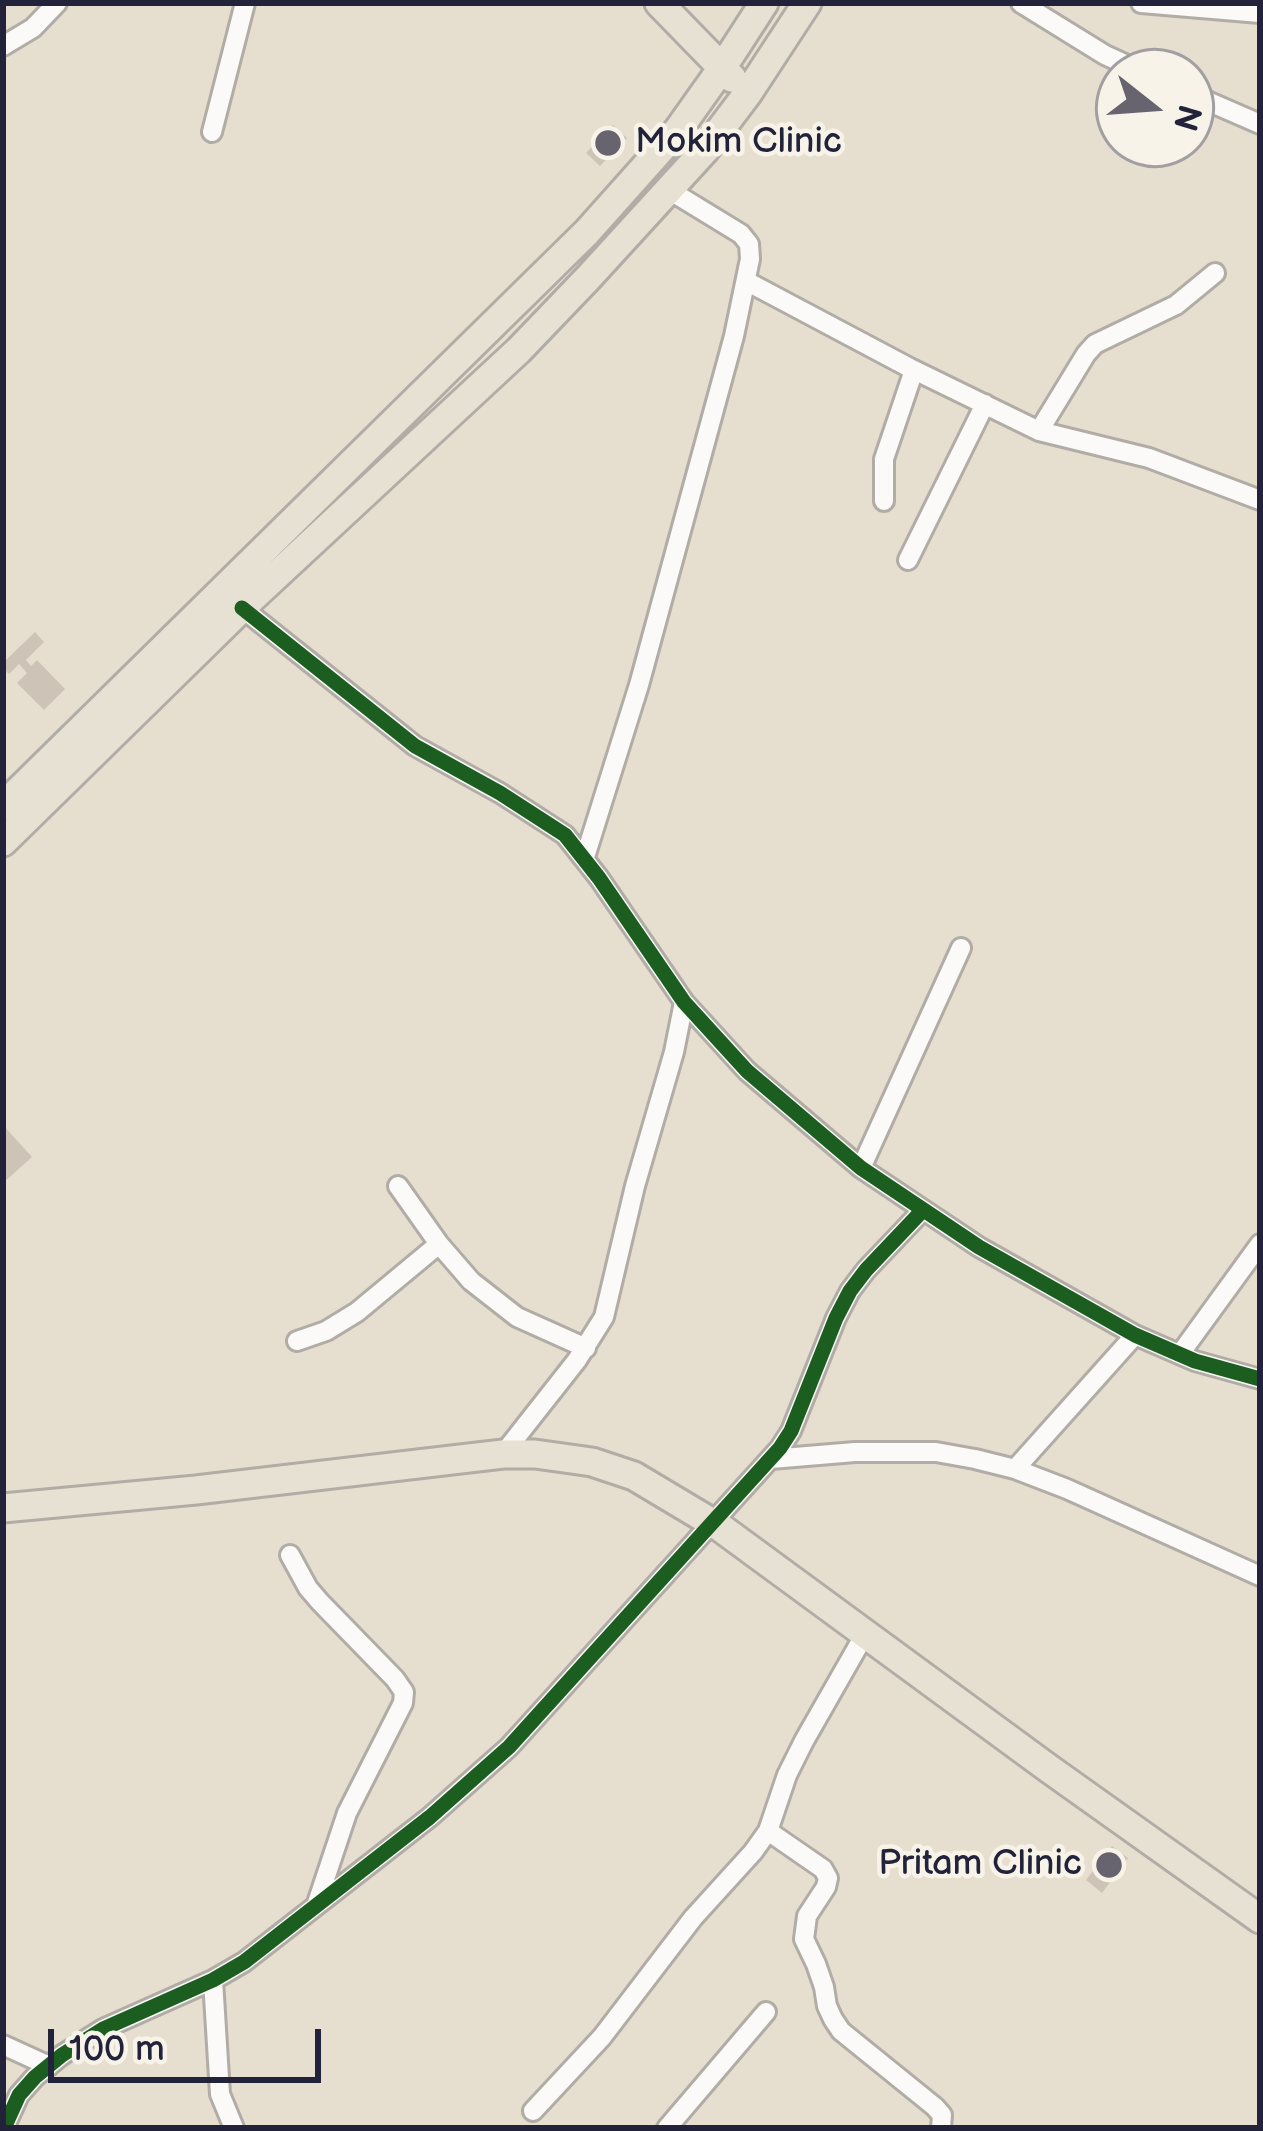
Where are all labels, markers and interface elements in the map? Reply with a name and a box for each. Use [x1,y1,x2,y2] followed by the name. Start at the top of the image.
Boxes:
[1095,48,1215,168] north arrow
[1164,100,1209,135] text: N
[635,121,842,165] place label: Mokim Clinic
[592,127,624,159] marker: Mokim Clinic
[878,1843,1082,1887] place label: Pritam Clinic
[1093,1849,1125,1881] marker: Pritam Clinic
[54,2005,327,2079] scale bar
[69,2028,165,2071] text: 100 m

